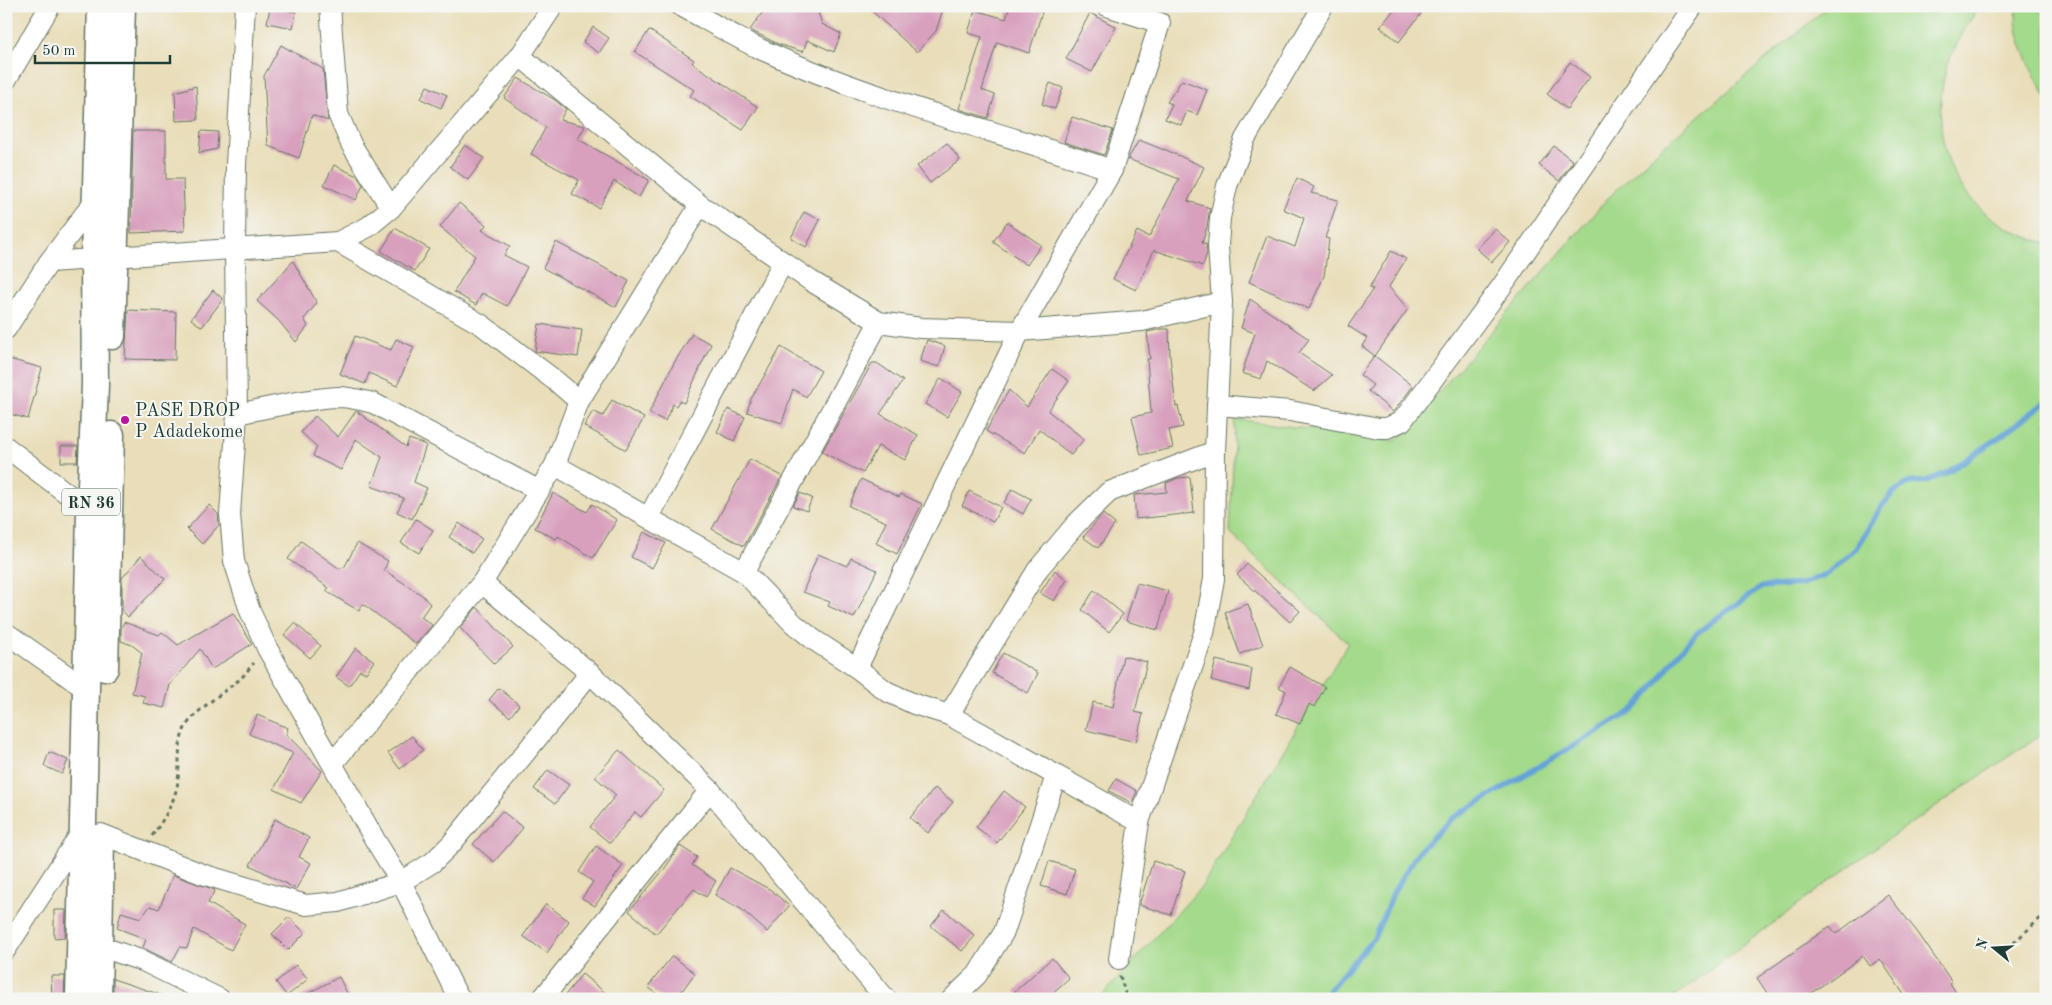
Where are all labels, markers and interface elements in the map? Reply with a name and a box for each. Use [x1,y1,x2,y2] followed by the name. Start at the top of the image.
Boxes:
[35,32,170,64] scale bar
[42,44,76,59] text: 50 m
[135,402,243,441] place label: PASE DROP P Adadekome
[119,414,131,426] marker: PASE DROP P Adadekome
[62,488,120,516] road number: RN 36
[1970,922,2020,972] north arrow
[1974,937,1991,952] text: N

